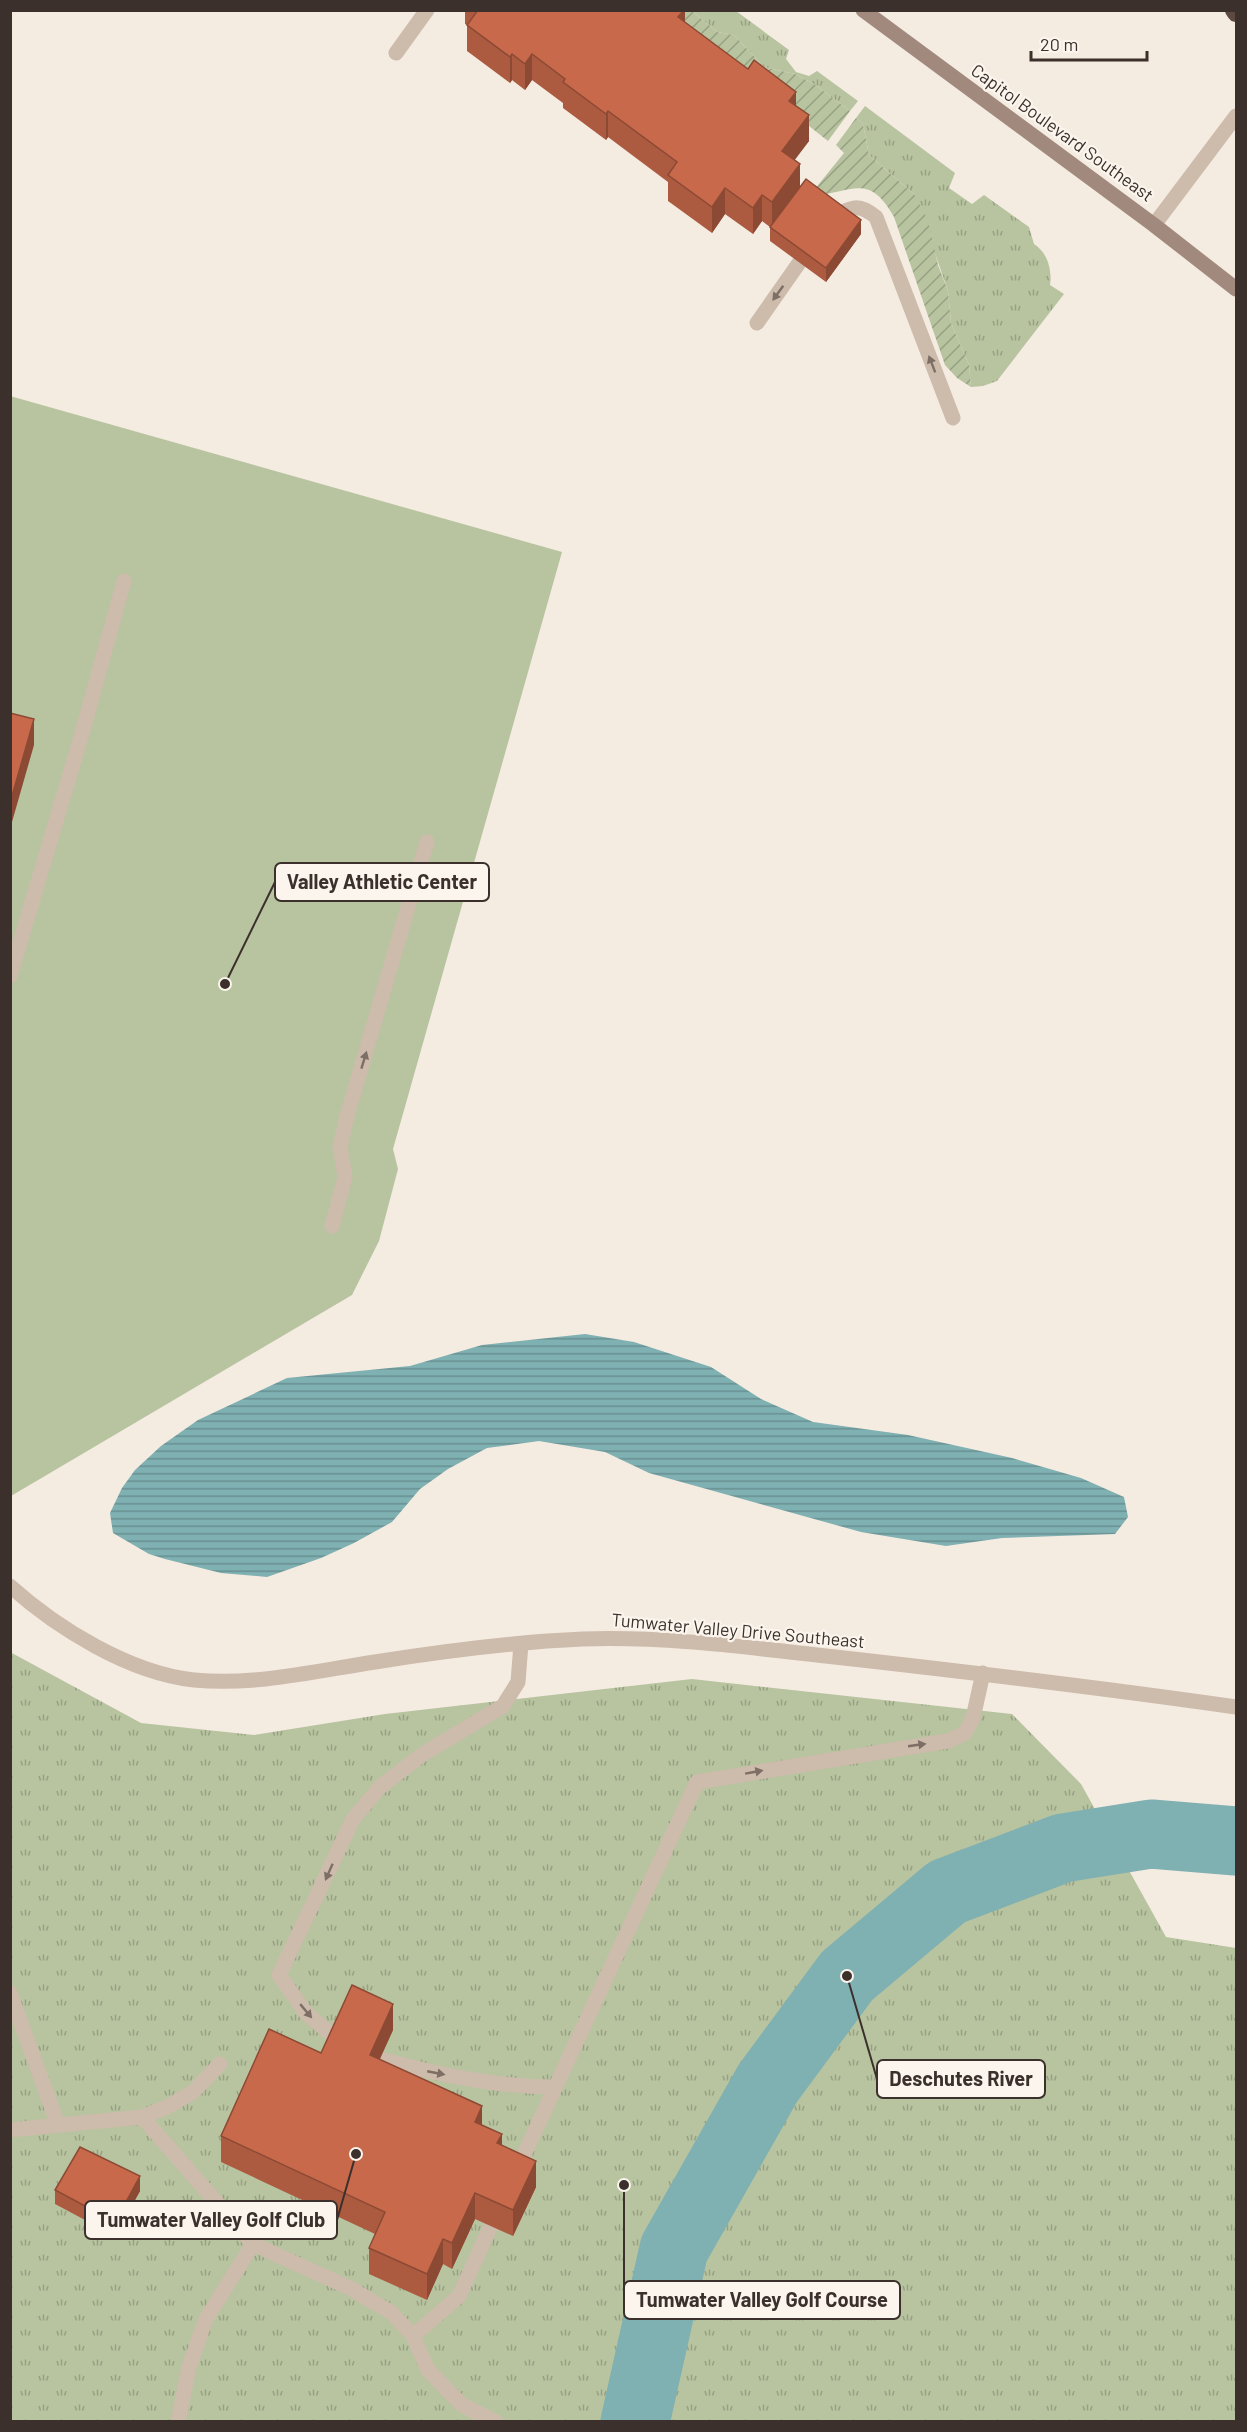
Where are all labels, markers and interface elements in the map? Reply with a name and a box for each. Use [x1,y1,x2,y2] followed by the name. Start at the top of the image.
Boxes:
[1031,24,1146,62] scale bar
[1040,33,1078,55] text: 20 m
[967,59,1158,206] street label: Capitol Boulevard Southeast
[773,285,784,301] one-way arrow
[927,354,937,372] one-way arrow
[275,863,489,901] callout: Valley Athletic Center
[287,869,478,893] text: Valley Athletic Center
[360,1051,369,1069] one-way arrow
[611,1608,866,1652] street label: Tumwater Valley Drive Southeast
[908,1741,927,1750] one-way arrow
[745,1767,764,1776] one-way arrow
[324,1864,334,1882] one-way arrow
[299,2003,312,2019] one-way arrow
[877,2060,1045,2098] callout: Deschutes River
[889,2066,1033,2090] text: Deschutes River
[427,2069,446,2078] one-way arrow
[85,2201,337,2239] callout: Tumwater Valley Golf Club
[97,2207,325,2231] text: Tumwater Valley Golf Club
[624,2281,900,2319] callout: Tumwater Valley Golf Course
[636,2287,888,2311] text: Tumwater Valley Golf Course

